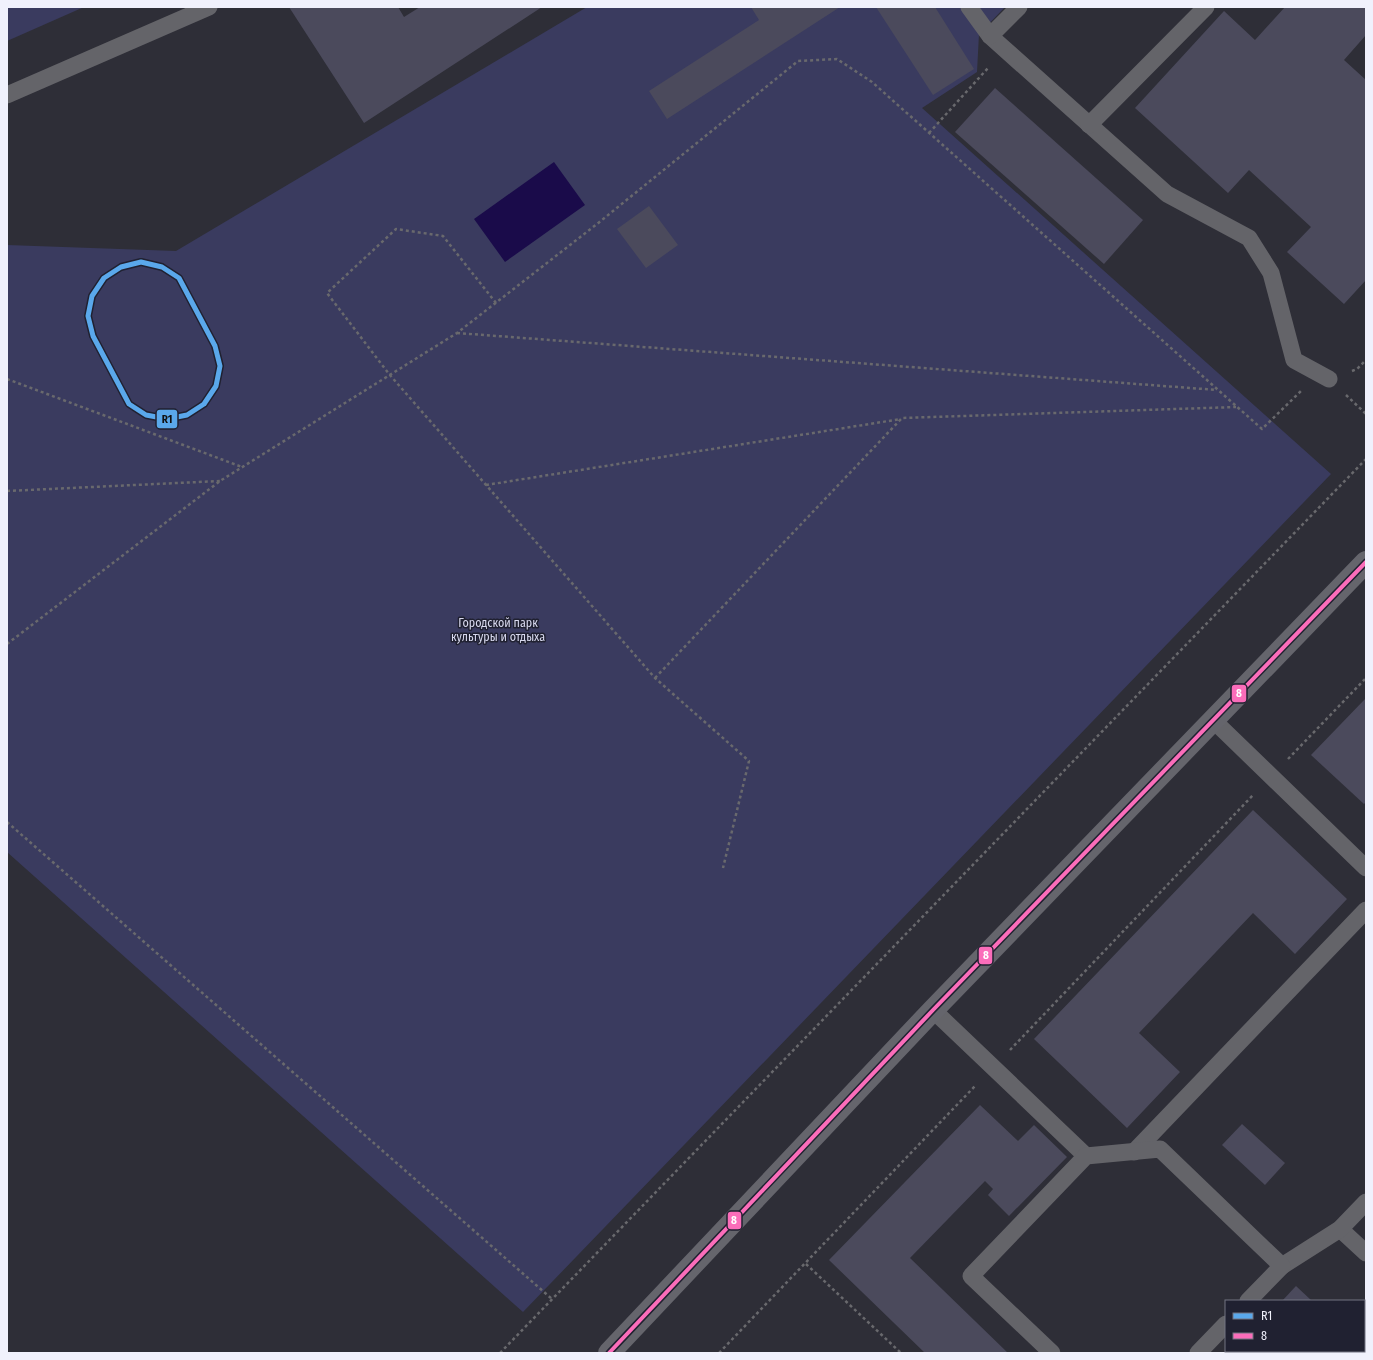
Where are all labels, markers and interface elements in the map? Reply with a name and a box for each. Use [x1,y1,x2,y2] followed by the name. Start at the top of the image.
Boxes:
[156,409,178,429] line badge: R1
[162,413,172,426] text: R1
[451,616,545,644] park label: Городской парк культуры и отдыха
[1231,684,1247,703] line badge: 8
[1236,687,1242,700] text: 8
[978,946,993,965] line badge: 8
[983,949,989,962] text: 8
[727,1211,742,1230] line badge: 8
[731,1214,737,1227] text: 8
[1225,1300,1365,1352] legend
[1261,1309,1272,1323] text: R1
[1261,1329,1267,1343] text: 8

